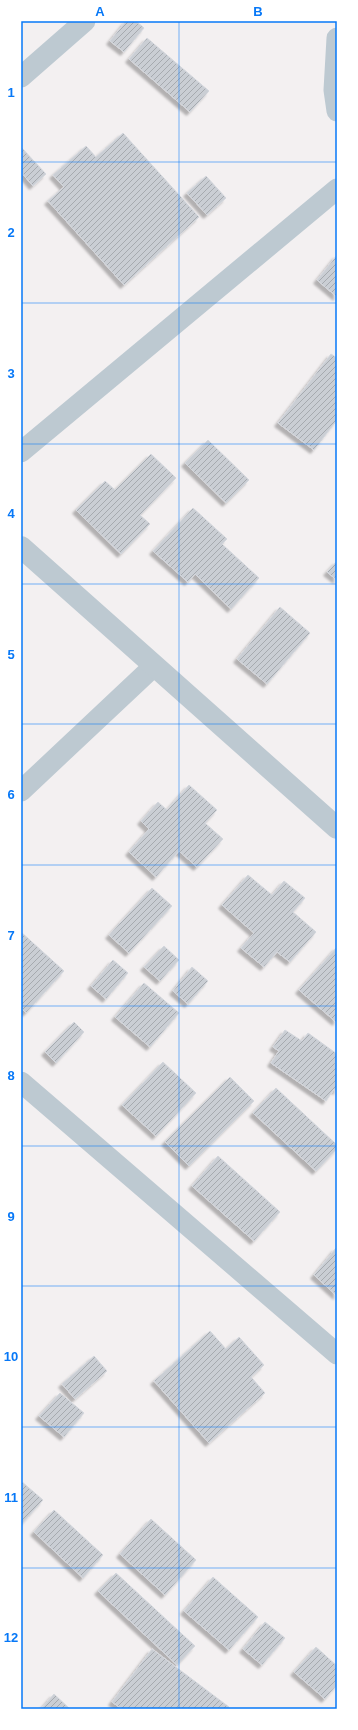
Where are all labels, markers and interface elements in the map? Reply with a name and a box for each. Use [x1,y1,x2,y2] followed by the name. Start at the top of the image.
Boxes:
[95,4,105,19] text: A
[253,4,263,19] text: B
[7,85,15,100] text: 1
[7,225,15,240] text: 2
[7,366,15,381] text: 3
[7,506,15,521] text: 4
[7,647,15,662] text: 5
[7,787,15,802] text: 6
[7,928,15,943] text: 7
[7,1068,15,1083] text: 8
[7,1209,15,1224] text: 9
[4,1349,18,1364] text: 10
[4,1490,18,1505] text: 11
[4,1630,18,1645] text: 12

